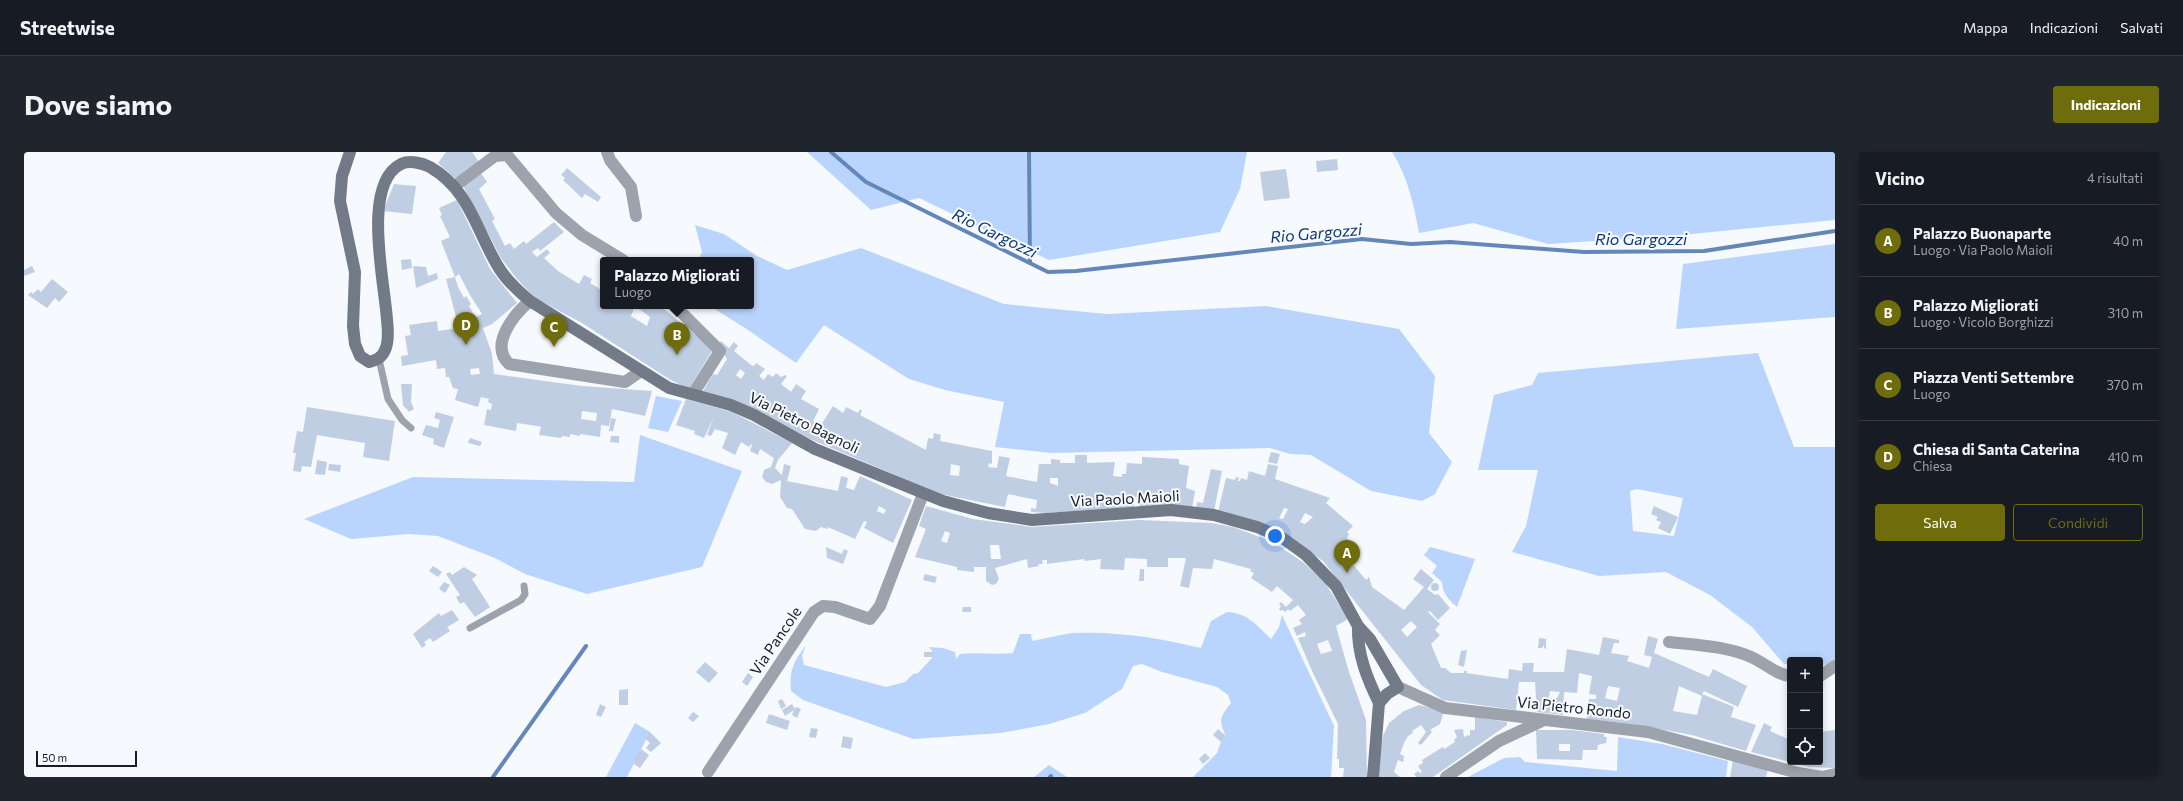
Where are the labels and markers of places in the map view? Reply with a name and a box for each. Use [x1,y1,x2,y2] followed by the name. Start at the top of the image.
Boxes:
[453,312,479,345] pin: D
[541,314,567,347] pin: C
[664,322,690,355] pin: B
[1334,540,1360,573] pin: A

